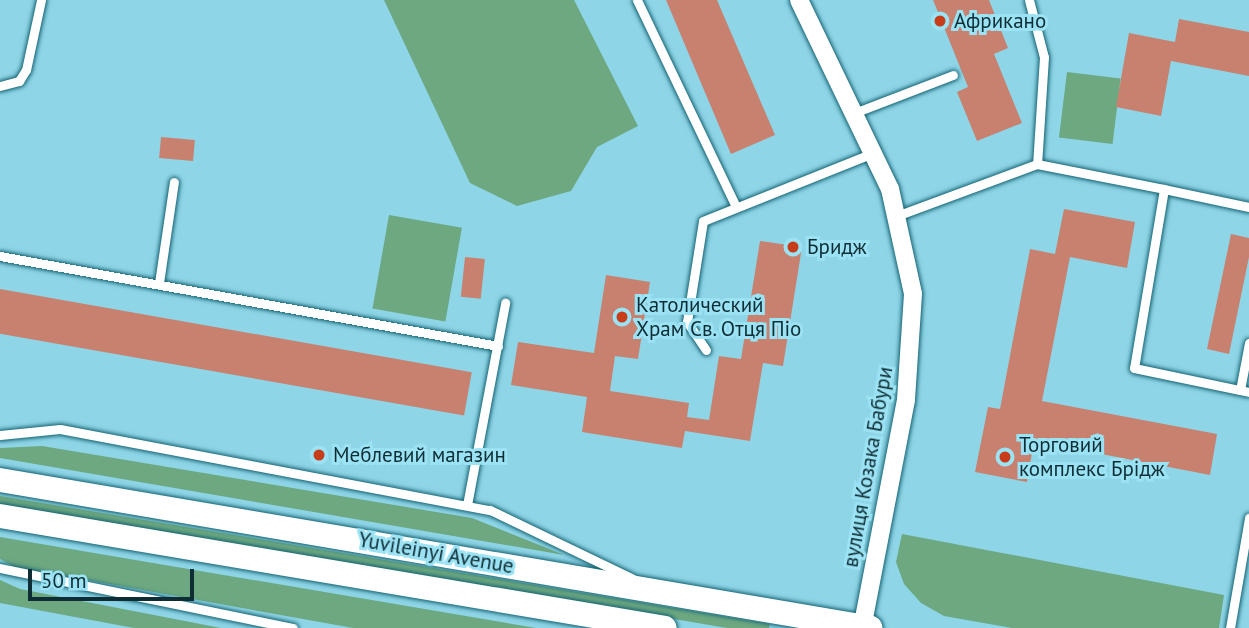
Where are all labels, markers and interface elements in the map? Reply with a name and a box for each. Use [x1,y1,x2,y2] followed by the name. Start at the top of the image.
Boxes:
[954,8,1046,34] place label: Африкано
[932,13,948,29] marker: Африкано
[807,234,867,260] place label: Бридж
[785,239,801,255] marker: Бридж
[636,292,803,342] place label: Католический Храм Св. Отця Піо
[614,309,630,325] marker: Католический Храм Св. Отця Піо
[838,365,898,569] street label: вулиця Козака Бабури
[1019,432,1165,482] place label: Торговий комплекс Брідж
[333,442,506,468] place label: Меблевий магазин
[311,447,327,463] marker: Меблевий магазин
[997,449,1013,465] marker: Торговий комплекс Брідж
[356,527,516,579] street label: Yuvileinyi Avenue
[32,554,198,598] scale bar
[41,567,87,594] text: 50 m

